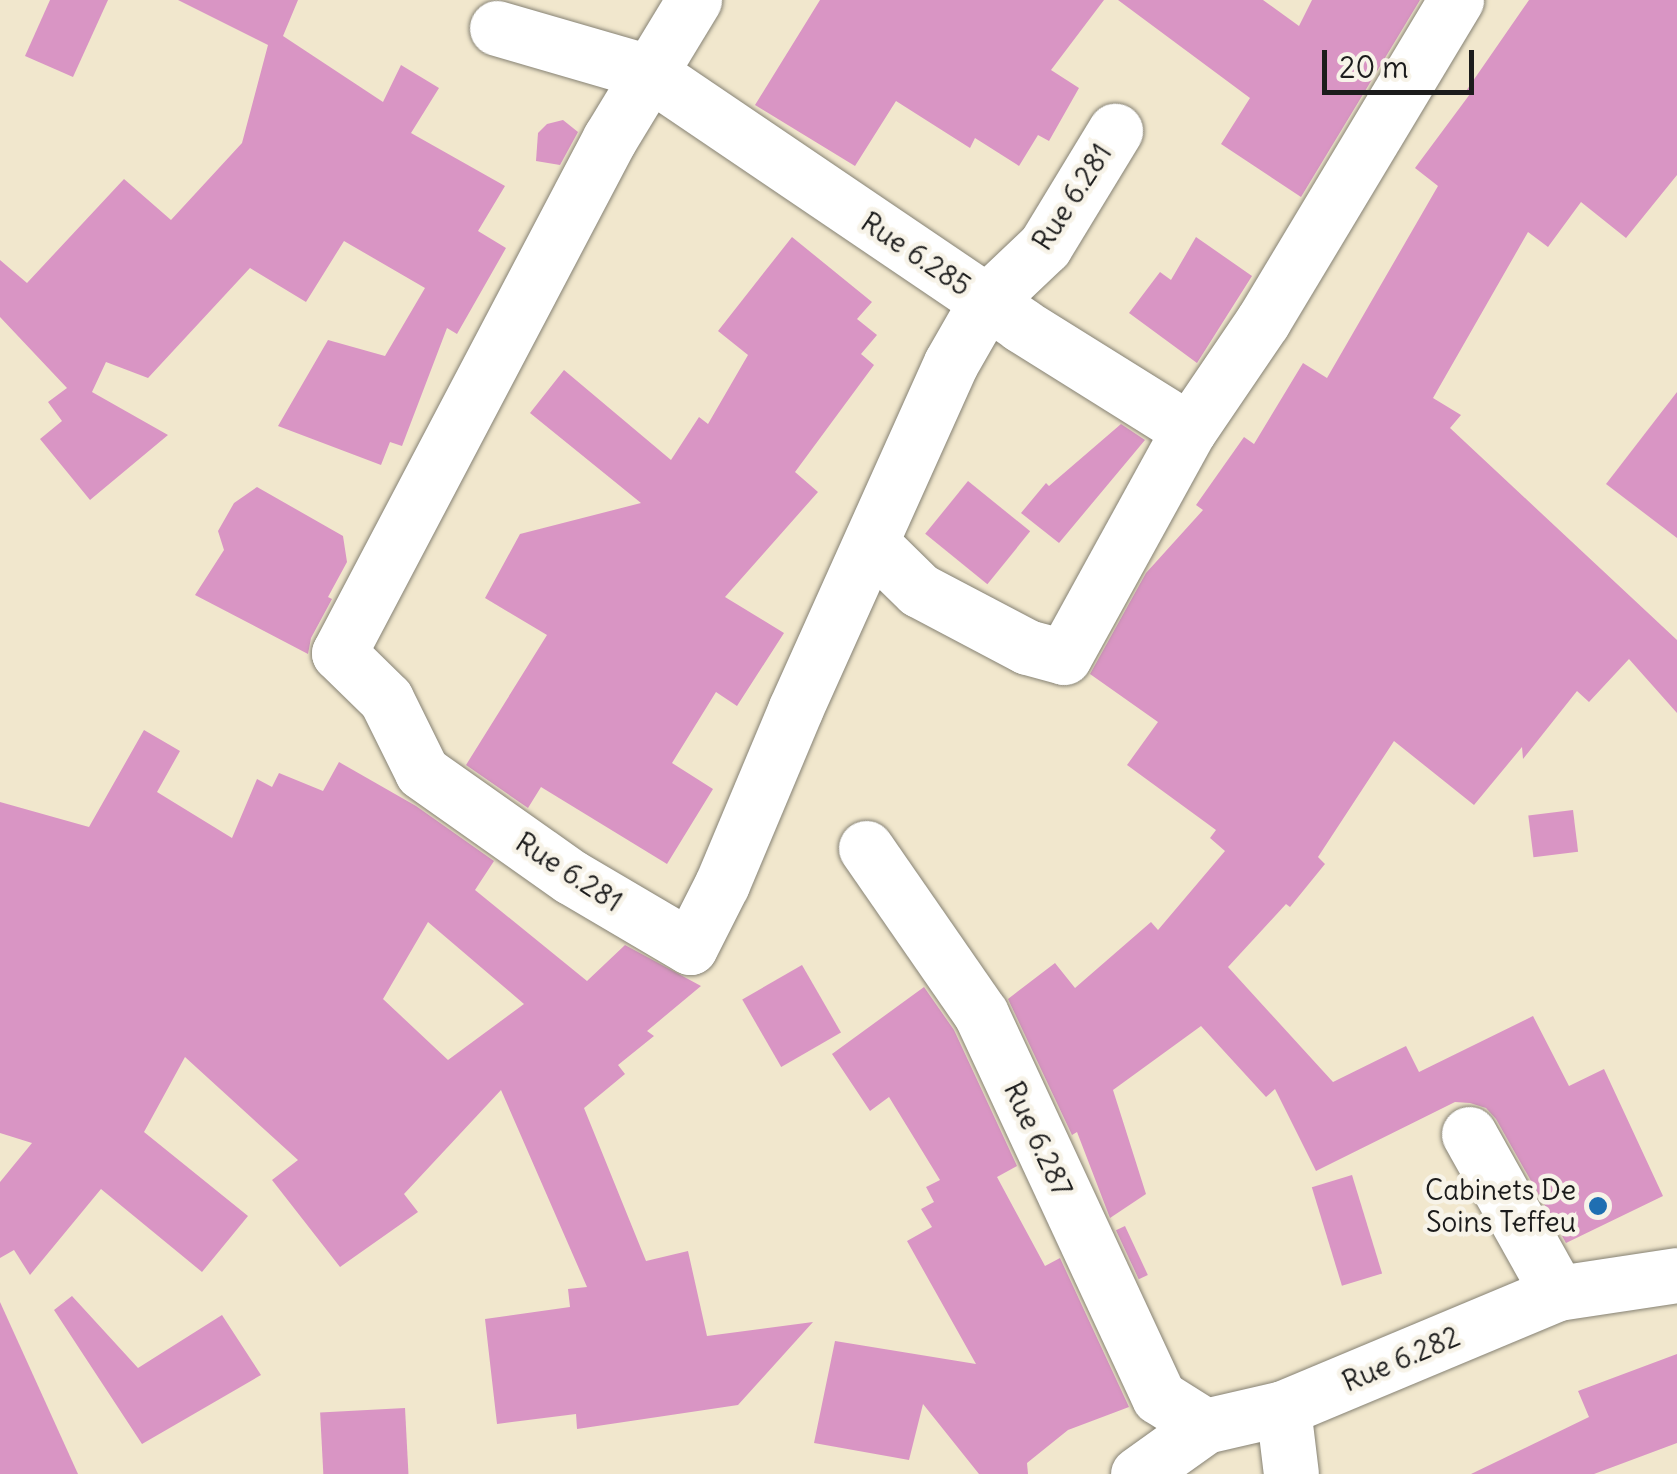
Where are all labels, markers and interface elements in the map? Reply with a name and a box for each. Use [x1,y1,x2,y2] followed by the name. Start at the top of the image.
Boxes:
[1327,30,1480,92] scale bar
[1339,48,1409,86] text: 20 m
[1025,137,1119,257] street label: Rue 6.281
[855,205,977,303] street label: Rue 6.285
[509,825,629,919] street label: Rue 6.281
[997,1076,1079,1202] street label: Rue 6.287
[1425,1173,1576,1239] place label: Cabinets De Soins Teffeu
[1585,1193,1611,1219] marker: Cabinets De Soins Teffeu
[1337,1319,1465,1399] street label: Rue 6.282

